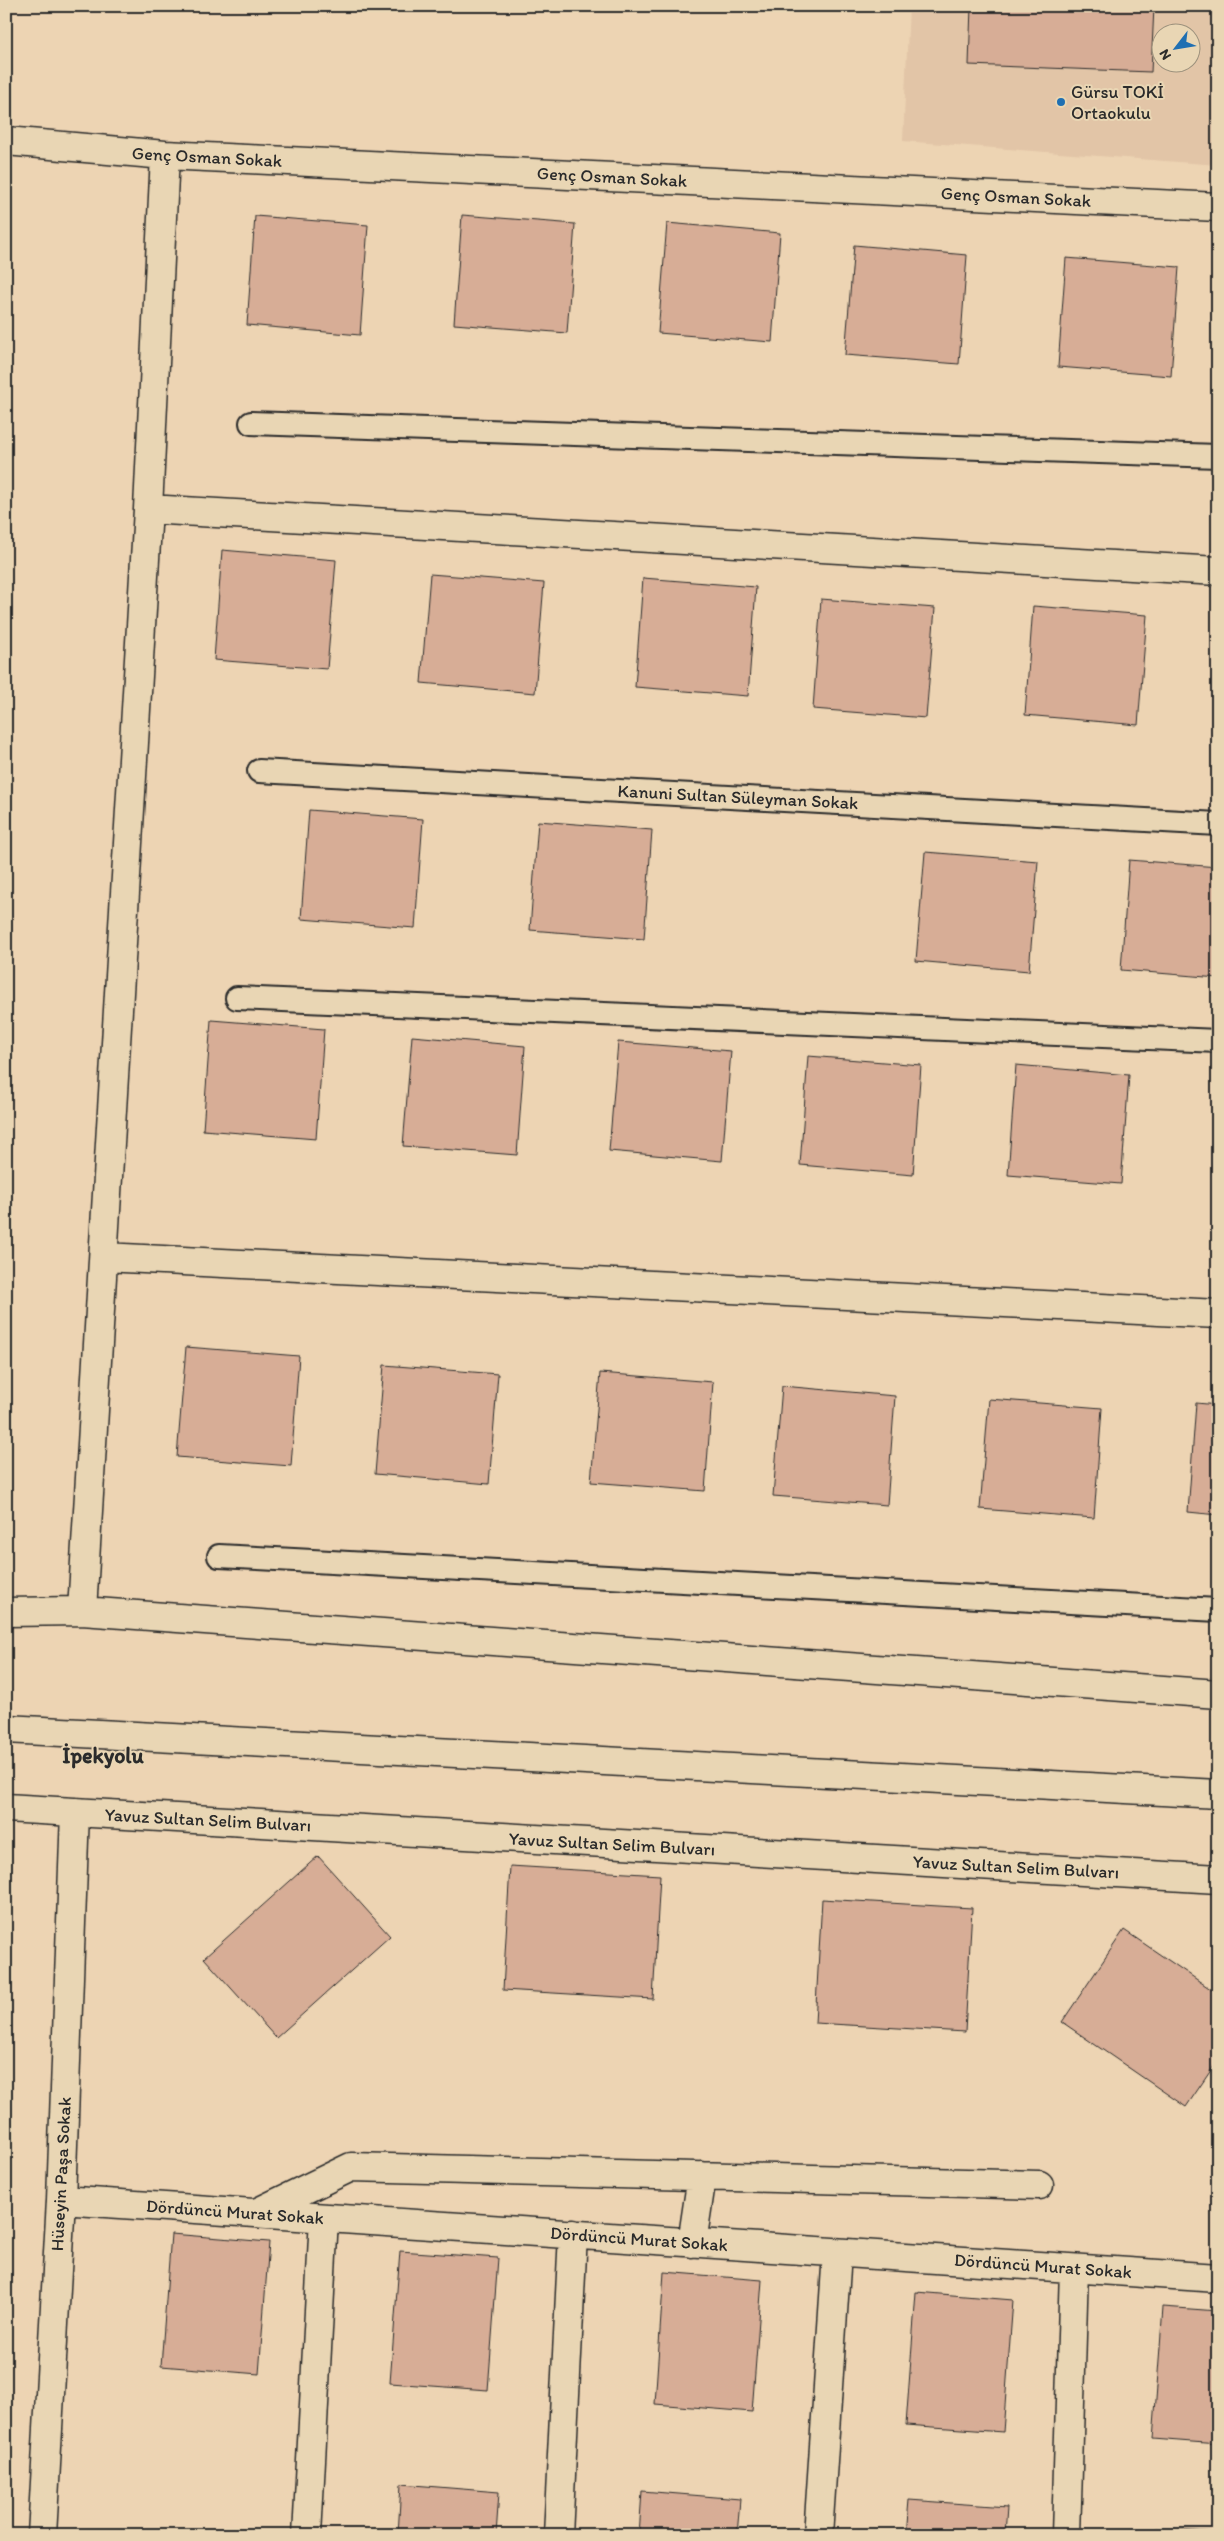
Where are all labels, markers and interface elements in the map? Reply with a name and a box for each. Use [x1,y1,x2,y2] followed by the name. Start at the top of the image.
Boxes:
[1152,22,1202,72] north arrow
[1156,46,1175,63] text: N
[1071,81,1164,124] place label: Gürsu TOKİ Ortaokulu
[1055,96,1067,108] marker: Gürsu TOKİ Ortaokulu
[131,142,283,172] street label: Genç Osman Sokak
[536,162,688,192] street label: Genç Osman Sokak
[940,182,1092,212] street label: Genç Osman Sokak
[617,780,859,814] street label: Kanuni Sultan Süleyman Sokak
[62,1742,145,1769] district label: İpekyolu
[104,1804,312,1836] street label: Yavuz Sultan Selim Bulvarı
[508,1828,716,1860] street label: Yavuz Sultan Selim Bulvarı
[912,1851,1120,1883] street label: Yavuz Sultan Selim Bulvarı
[46,2096,76,2252] street label: Hüseyin Paşa Sokak
[145,2195,325,2229] street label: Dördüncü Murat Sokak
[549,2222,729,2256] street label: Dördüncü Murat Sokak
[953,2249,1133,2283] street label: Dördüncü Murat Sokak

